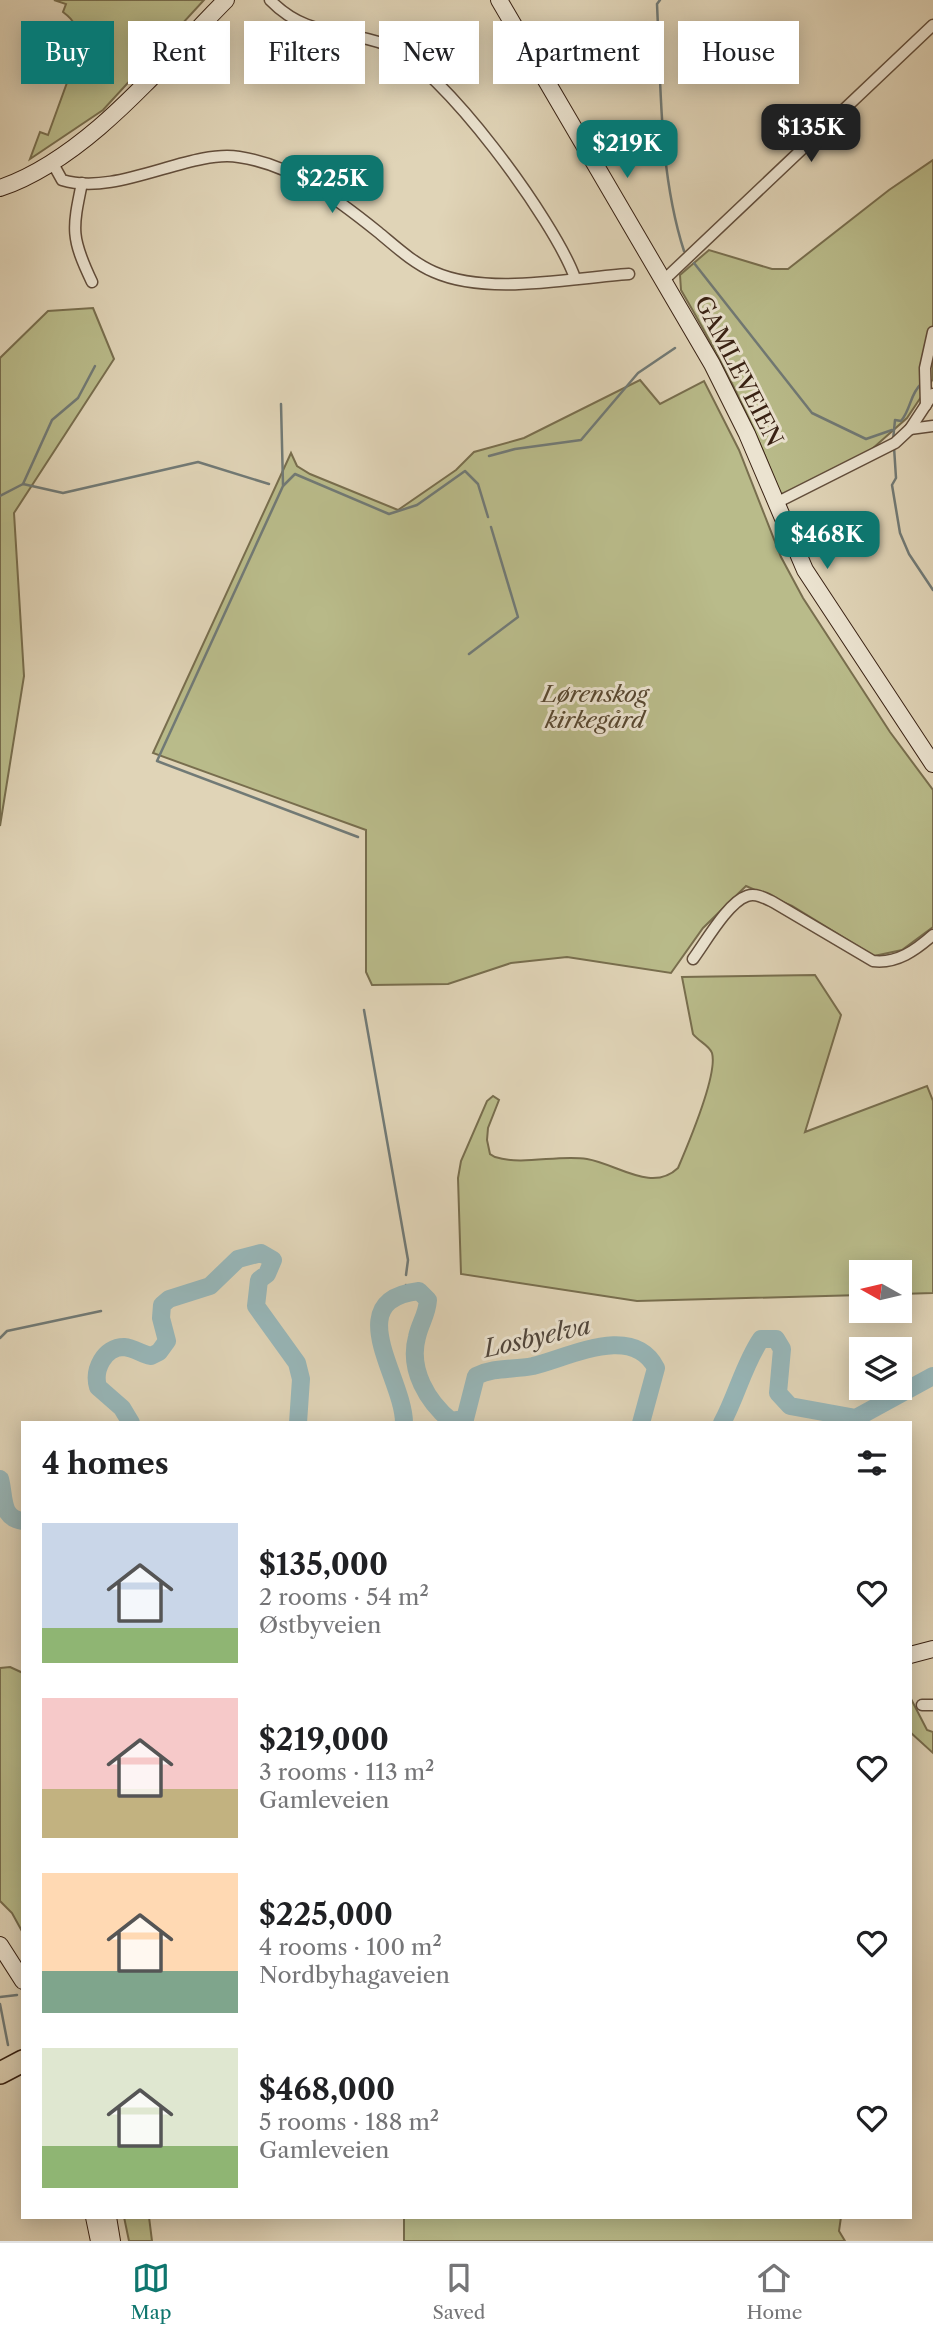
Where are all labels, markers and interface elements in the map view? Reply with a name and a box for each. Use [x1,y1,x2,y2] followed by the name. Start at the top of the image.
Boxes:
[21,21,114,84] chip: Buy
[128,21,230,84] chip: Rent
[244,21,365,84] chip: Filters
[379,21,479,84] chip: New
[493,21,664,84] chip: Apartment
[678,21,799,84] chip: House
[762,104,860,164] pin: $135K
[777,113,845,141] text: $135K
[578,120,676,180] pin: $219K
[593,129,661,157] text: $219K
[283,156,381,215] pin: $225K
[296,164,368,192] text: $225K
[689,291,789,451] street label: GAMLEVEIEN
[778,512,876,571] pin: $468K
[791,520,863,548] text: $468K
[540,680,651,734] park label: Lørenskog kirkegård
[849,1260,912,1323] north arrow
[849,1260,912,1400] map controls
[479,1311,594,1364] water label: Losbyelva
[849,1337,912,1400] button: layers
[853,1444,891,1482] icon: filters
[42,1445,169,1482] text: 4 homes
[259,1546,388,1583] text: $135,000
[98,1551,182,1635] icon: home
[853,1574,891,1612] icon: heart
[259,1583,429,1611] text: 2 rooms · 54 m²
[259,1611,381,1639] text: Østbyveien
[259,1721,389,1758] text: $219,000
[98,1726,182,1810] icon: home
[853,1749,891,1787] icon: heart
[259,1758,435,1786] text: 3 rooms · 113 m²
[259,1786,389,1814] text: Gamleveien
[259,1896,393,1933] text: $225,000
[98,1901,182,1985] icon: home
[853,1924,891,1962] icon: heart
[259,1933,442,1961] text: 4 rooms · 100 m²
[259,1961,450,1989] text: Nordbyhagaveien
[259,2071,395,2108] text: $468,000
[98,2076,182,2160] icon: home
[853,2099,891,2137] icon: heart
[259,2108,439,2136] text: 5 rooms · 188 m²
[259,2136,389,2164] text: Gamleveien
[131,2259,171,2324] tab: Map
[433,2259,485,2324] tab: Saved
[747,2259,802,2324] tab: Home

